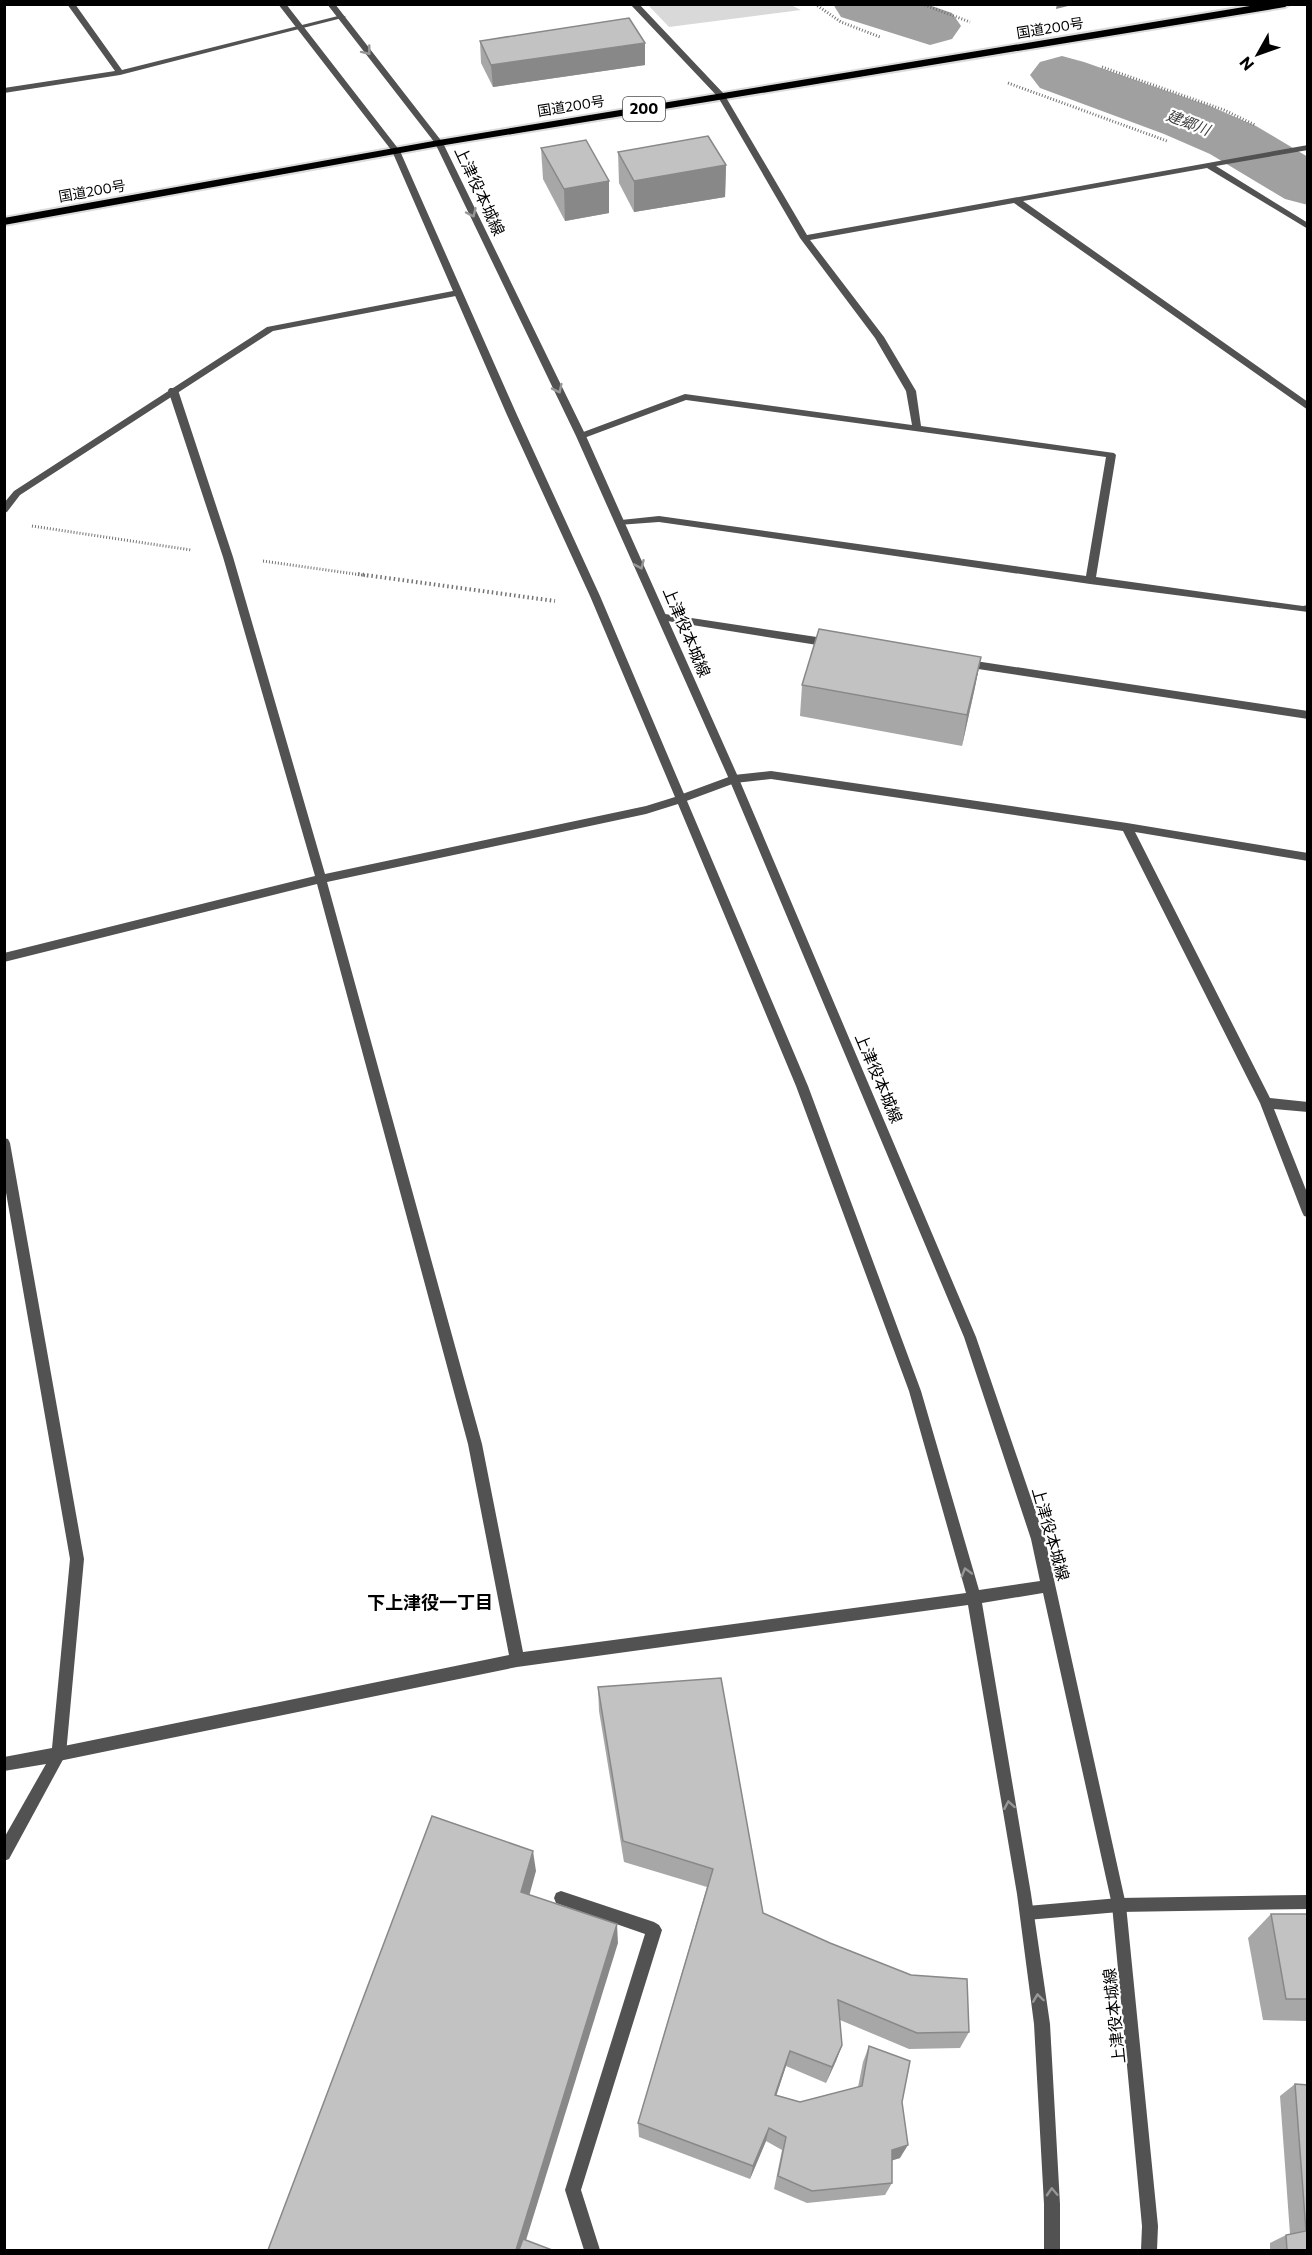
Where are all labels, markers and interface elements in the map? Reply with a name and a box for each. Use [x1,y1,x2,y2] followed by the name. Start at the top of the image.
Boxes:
[1015,14,1085,41] street label: 国道200号
[1228,24,1288,84] north arrow
[360,44,371,55] one-way arrow
[1235,53,1257,75] text: N
[536,92,606,119] street label: 国道200号
[623,97,665,121] road number: 200
[1164,106,1214,139] water label: 建郷川
[452,143,509,238] street label: 上津役本城線
[57,176,127,205] street label: 国道200号
[465,207,477,218] one-way arrow
[550,382,562,393] one-way arrow
[633,559,645,570] one-way arrow
[660,584,715,680] street label: 上津役本城線
[852,1030,907,1126] street label: 上津役本城線
[1029,1485,1074,1583] street label: 上津役本城線
[961,1567,974,1577] one-way arrow
[367,1591,493,1613] district label: 下上津役一丁目
[1003,1800,1015,1809] one-way arrow
[1099,1967,1128,2065] street label: 上津役本城線
[1033,1993,1045,2002] one-way arrow
[1045,2188,1058,2197] one-way arrow

